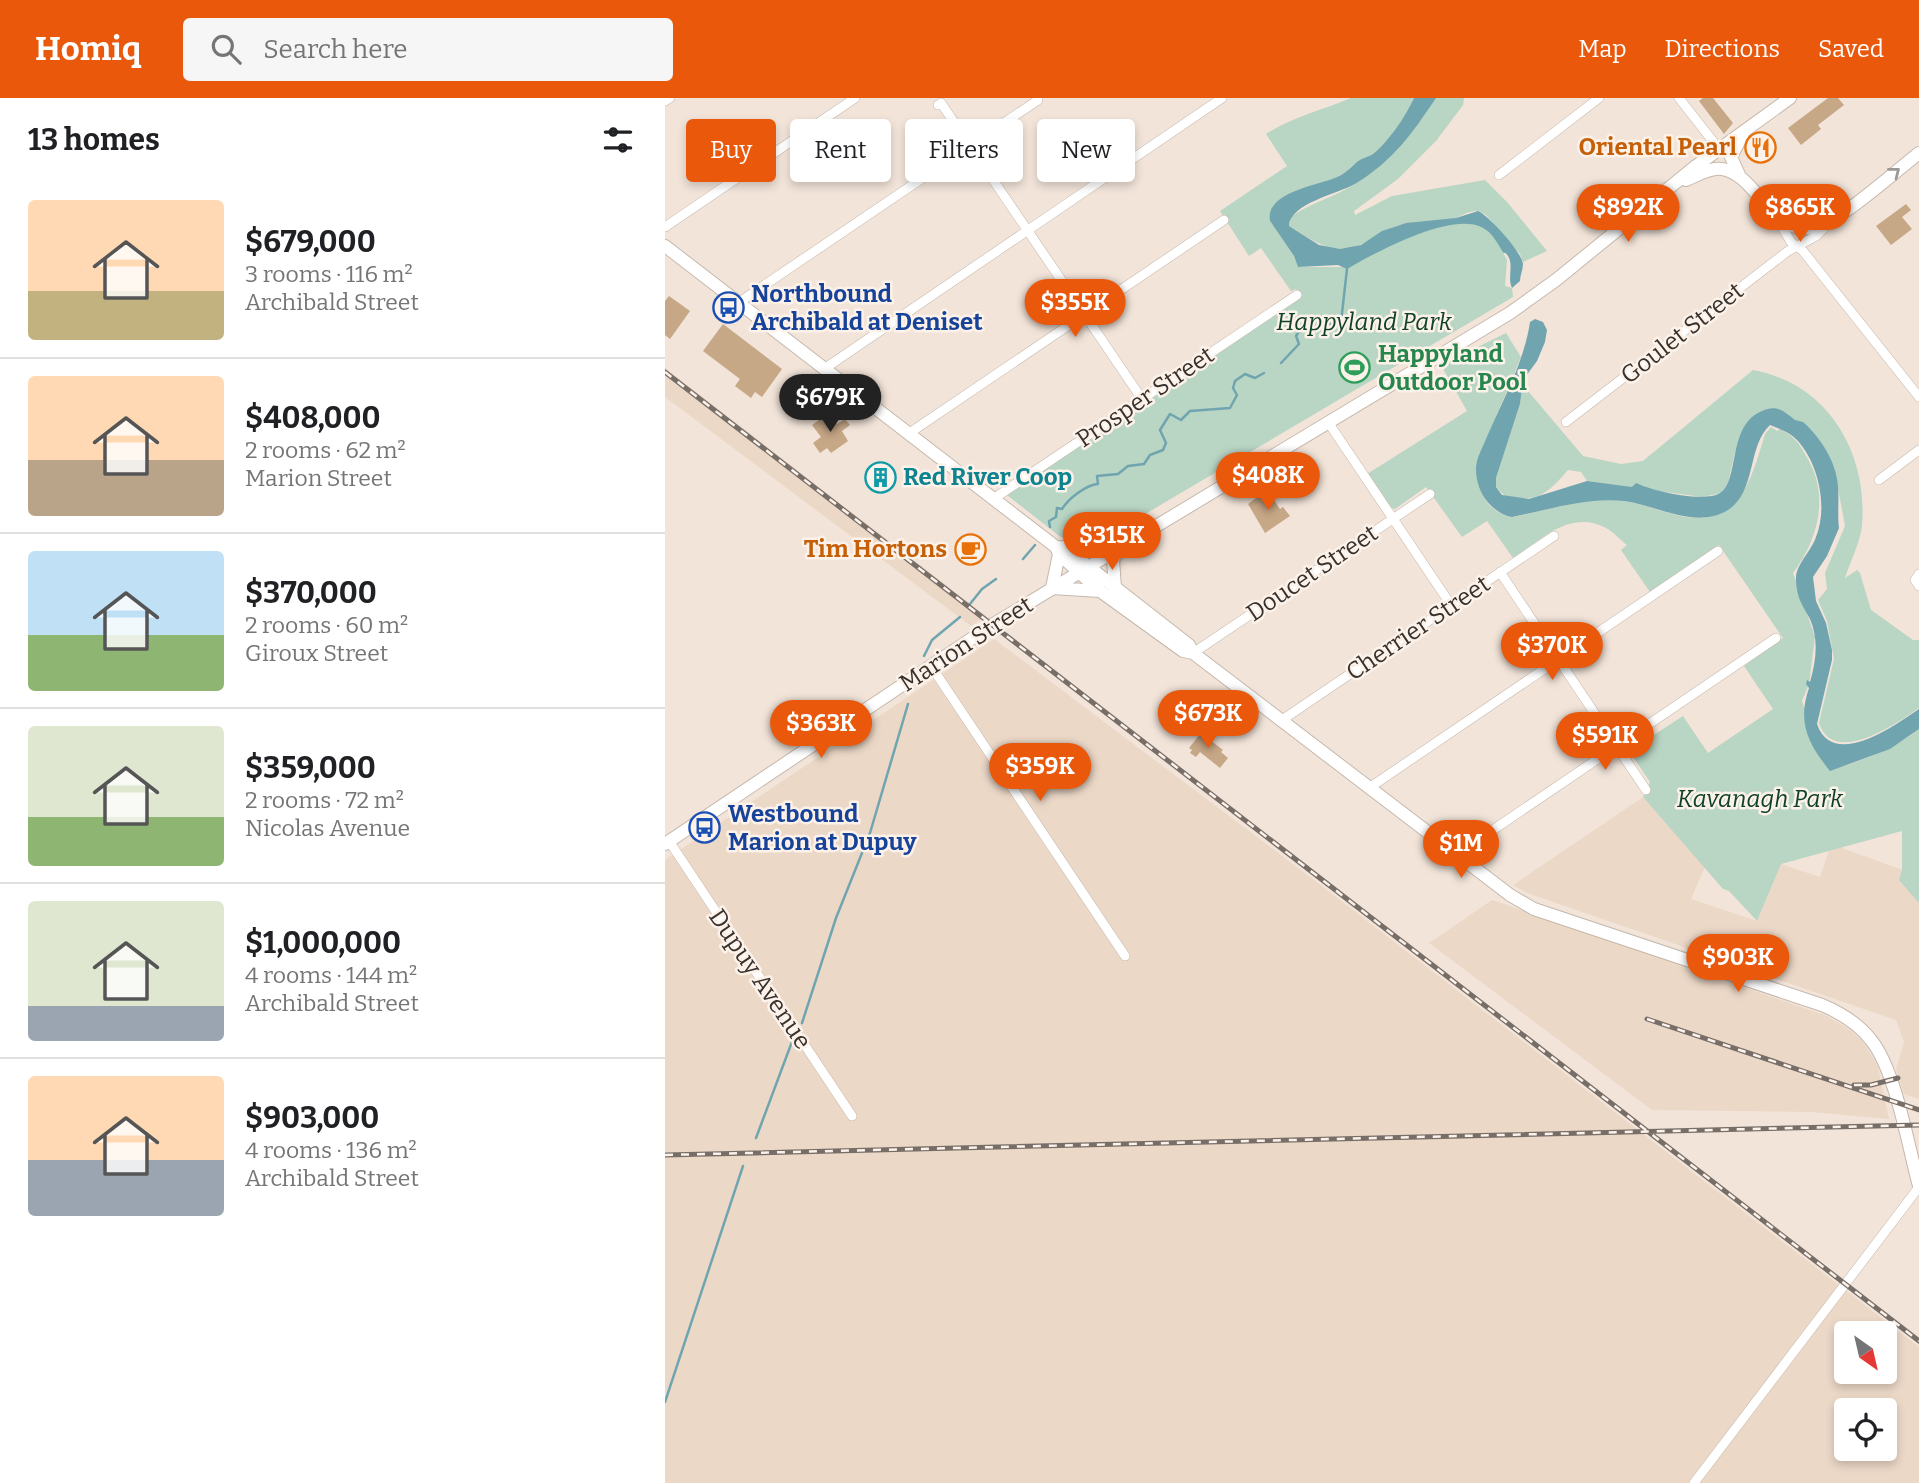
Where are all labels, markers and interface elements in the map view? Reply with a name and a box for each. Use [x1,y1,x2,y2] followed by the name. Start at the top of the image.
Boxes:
[183,18,673,81] search box
[35,29,141,69] text: Homiq
[207,30,245,68] icon: search
[263,34,408,65] text: Search here
[1578,35,1627,63] text: Map
[1665,35,1780,63] text: Directions
[1818,35,1884,63] text: Saved
[686,119,776,182] chip: Buy
[790,119,891,182] chip: Rent
[905,119,1023,182] chip: Filters
[1037,119,1135,182] chip: New
[599,121,637,159] icon: filters
[28,122,160,158] text: 13 homes
[1743,130,1777,164] restaurant icon: Oriental Pearl
[1579,133,1738,161] place label: Oriental Pearl
[1887,167,1900,180] one-way arrow
[1579,184,1677,244] pin: $892K
[1751,184,1849,244] pin: $865K
[1593,193,1663,221] text: $892K
[1765,193,1835,221] text: $865K
[245,224,376,260] text: $679,000
[84,228,168,312] icon: home
[245,260,413,288] text: 3 rooms · 116 m²
[1615,276,1749,389] street label: Goulet Street
[751,280,983,336] place label: Northbound Archibald at Deniset
[1026,280,1124,339] pin: $355K
[245,288,419,316] text: Archibald Street
[1041,288,1109,316] text: $355K
[711,291,745,325] bus stop icon: Northbound Archibald at Deniset
[1276,308,1453,336] park label: Happyland Park
[1071,340,1219,453] street label: Prosper Street
[1378,340,1528,396] place label: Happyland Outdoor Pool
[1338,351,1372,385] sports icon: Happyland Outdoor Pool
[781,374,879,434] pin: $679K
[795,383,865,411] text: $679K
[245,400,381,436] text: $408,000
[84,404,168,488] icon: home
[245,436,406,464] text: 2 rooms · 62 m²
[1219,452,1317,512] pin: $408K
[863,460,897,494] building icon: Red River Coop
[1232,461,1304,489] text: $408K
[903,463,1072,491] place label: Red River Coop
[245,464,392,492] text: Marion Street
[1063,512,1161,572] pin: $315K
[1241,519,1383,627] street label: Doucet Street
[1079,521,1145,549] text: $315K
[953,532,987,566] cafe icon: Tim Hortons
[804,535,947,563] place label: Tim Hortons
[1341,570,1495,686] street label: Cherrier Street
[245,575,377,611] text: $370,000
[84,579,168,663] icon: home
[894,590,1038,697] street label: Marion Street
[245,611,408,639] text: 2 rooms · 60 m²
[1503,622,1601,682] pin: $370K
[1517,631,1587,659] text: $370K
[245,639,388,667] text: Giroux Street
[1159,690,1257,750] pin: $673K
[1174,699,1242,727] text: $673K
[772,700,870,760] pin: $363K
[786,709,856,737] text: $363K
[1556,712,1654,772] pin: $591K
[1572,721,1638,749] text: $591K
[991,744,1089,803] pin: $359K
[245,750,376,786] text: $359,000
[1005,752,1075,780] text: $359K
[84,754,168,838] icon: home
[1677,785,1844,813] park label: Kavanagh Park
[245,786,404,814] text: 2 rooms · 72 m²
[728,800,917,856] place label: Westbound Marion at Dupuy
[688,811,722,845] bus stop icon: Westbound Marion at Dupuy
[245,814,410,842] text: Nicolas Avenue
[1427,820,1495,880] pin: $1M
[1439,829,1483,857] text: $1M
[703,904,817,1054] street label: Dupuy Avenue
[245,925,401,961] text: $1,000,000
[84,929,168,1013] icon: home
[1689,934,1787,994] pin: $903K
[1702,943,1774,971] text: $903K
[245,961,417,989] text: 4 rooms · 144 m²
[245,989,419,1017] text: Archibald Street
[245,1100,379,1136] text: $903,000
[84,1104,168,1188] icon: home
[245,1136,417,1164] text: 4 rooms · 136 m²
[245,1164,419,1192] text: Archibald Street
[1834,1321,1897,1384] north arrow
[1834,1321,1897,1461] map controls
[1834,1398,1897,1461] button: locate

